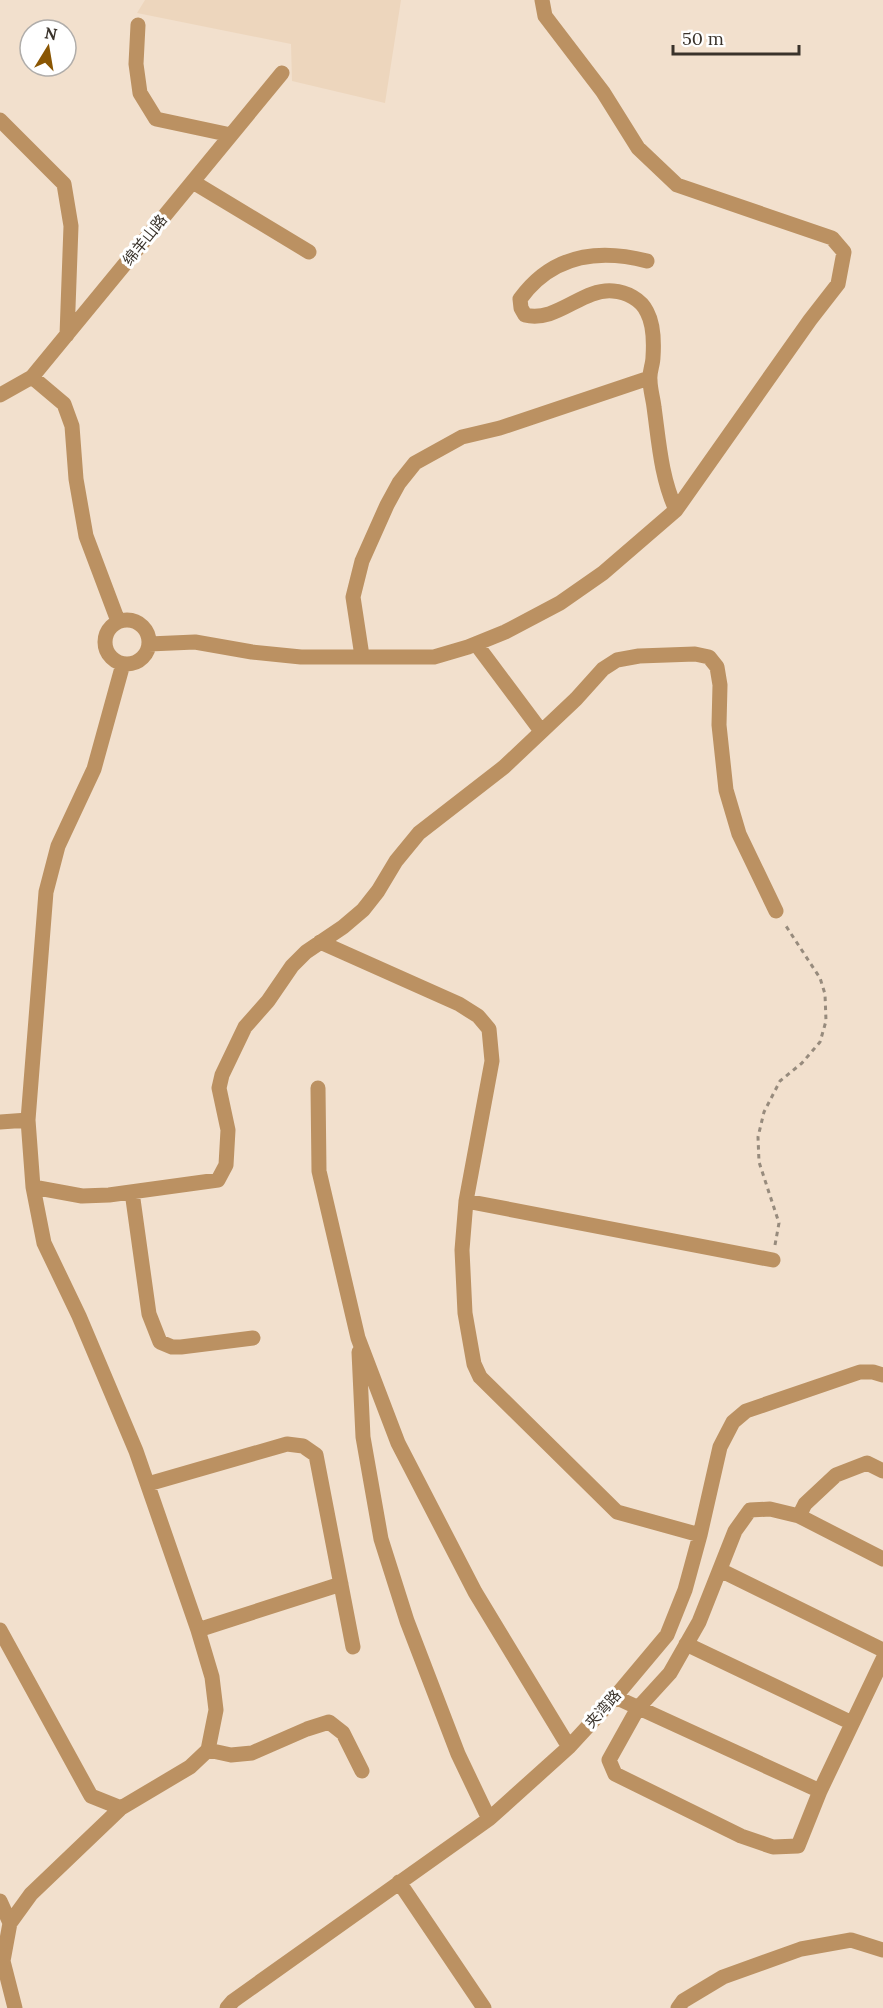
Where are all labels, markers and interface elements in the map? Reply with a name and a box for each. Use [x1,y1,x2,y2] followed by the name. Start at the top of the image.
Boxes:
[18,18,78,78] north arrow
[673,18,799,56] scale bar
[43,22,59,44] text: N
[682,27,724,50] text: 50 m
[118,210,171,269] street label: 绵羊山路
[581,1686,625,1732] street label: 夹湾路

